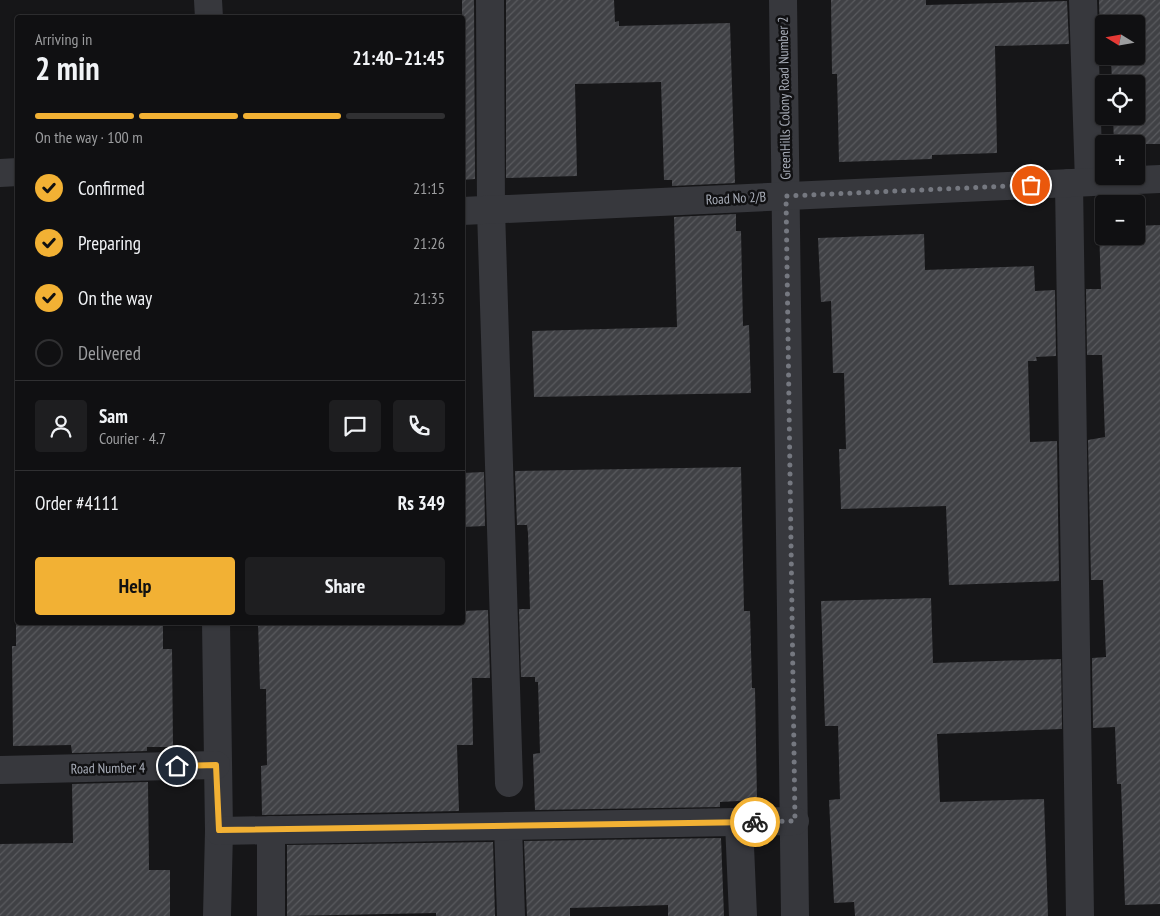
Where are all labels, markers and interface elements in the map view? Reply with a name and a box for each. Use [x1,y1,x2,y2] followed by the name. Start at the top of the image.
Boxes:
[1095,15,1145,65] north arrow
[1095,15,1145,245] map controls
[774,16,794,180] street label: GreenHills Colony Road Number 2
[35,29,92,49] text: Arriving in
[352,46,445,70] text: 21:40–21:45
[35,47,100,89] text: 2 min
[1095,75,1145,125] button: locate
[35,127,143,147] text: On the way · 100 m
[1095,135,1145,185] button: +
[1010,164,1052,206] pin
[1017,171,1045,199] icon: bag
[35,174,63,202] icon: check
[78,176,145,200] text: Confirmed
[413,178,445,198] text: 21:15
[705,187,767,209] street label: Road No 2/B
[1095,195,1145,245] button: −
[35,229,63,257] icon: check
[78,231,141,255] text: Preparing
[413,233,445,253] text: 21:26
[35,284,63,312] icon: check
[78,286,152,310] text: On the way
[413,288,445,308] text: 21:35
[78,341,141,365] text: Delivered
[35,400,87,452] button: person
[329,400,381,452] button: chat
[393,400,445,452] button: phone
[99,404,128,428] text: Sam
[99,428,166,448] text: Courier · 4.7
[35,491,119,515] text: Order #4111
[398,491,445,515] text: Rs 349
[35,557,235,615] button: Help
[245,557,445,615] button: Share
[156,745,198,787] pin
[163,752,191,780] icon: home
[71,758,146,778] street label: Road Number 4
[730,797,780,847] courier
[741,808,769,836] icon: bike

